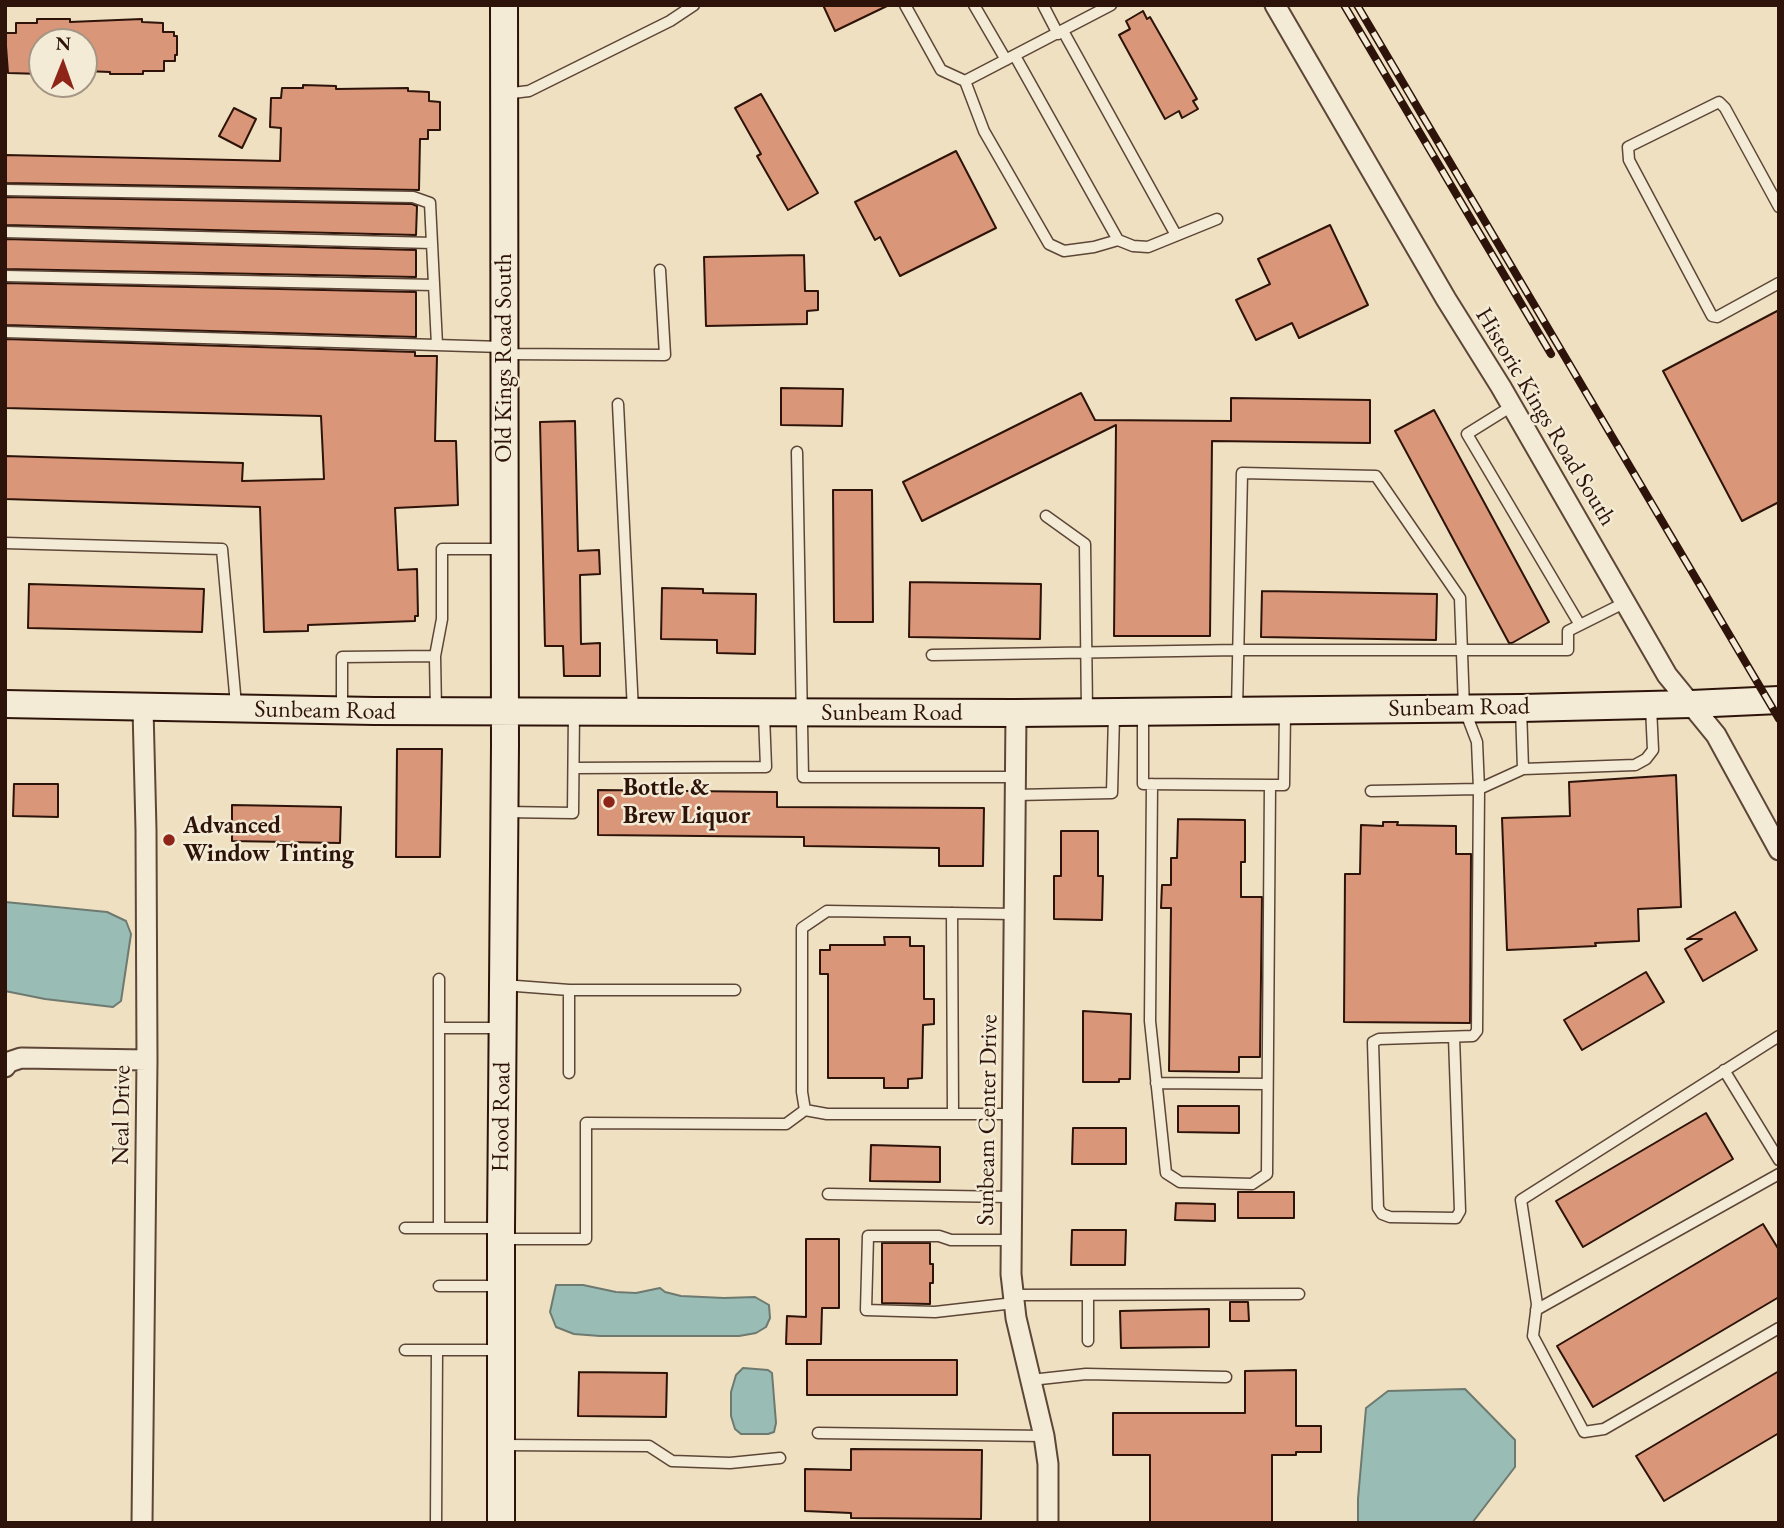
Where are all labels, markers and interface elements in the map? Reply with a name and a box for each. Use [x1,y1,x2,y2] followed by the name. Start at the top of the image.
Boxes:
[28,28,98,98] north arrow
[55,31,71,56] text: N
[490,253,518,463] street label: Old Kings Road South
[1468,303,1622,531] street label: Historic Kings Road South
[1388,692,1530,724] street label: Sunbeam Road
[254,695,396,727] street label: Sunbeam Road
[821,699,963,727] street label: Sunbeam Road
[623,774,750,830] place label: Bottle & Brew Liquor
[601,794,617,810] marker: Bottle & Brew Liquor
[183,812,354,868] place label: Advanced Window Tinting
[161,832,177,848] marker: Advanced Window Tinting
[972,1014,1004,1226] street label: Sunbeam Center Drive
[487,1062,517,1172] street label: Hood Road
[107,1065,137,1165] street label: Neal Drive

